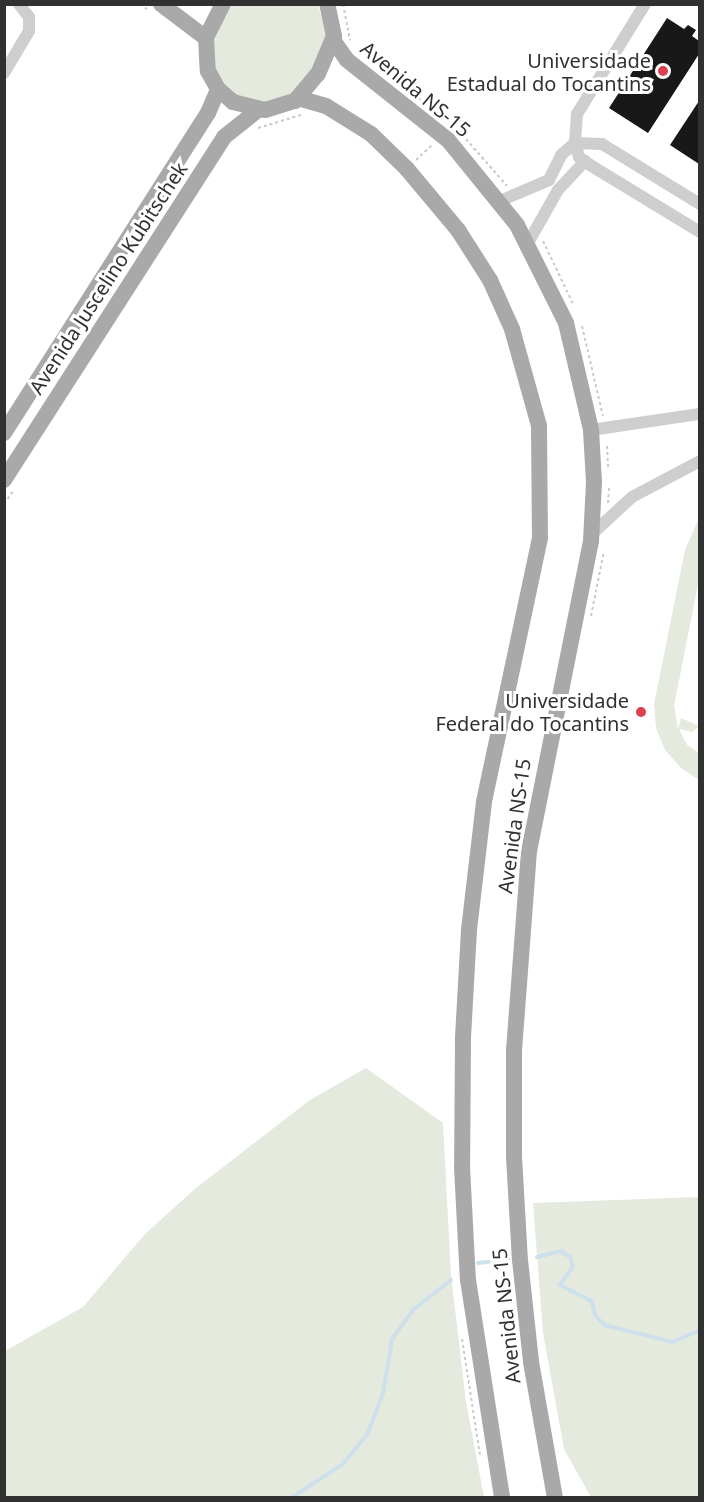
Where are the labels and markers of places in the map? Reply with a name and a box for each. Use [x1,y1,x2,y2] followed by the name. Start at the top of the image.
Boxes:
[447,48,651,95] place label: Universidade Estadual do Tocantins
[656,64,670,78] marker: Universidade Estadual do Tocantins
[435,688,629,735] place label: Universidade Federal do Tocantins
[634,705,648,719] marker: Universidade Federal do Tocantins

